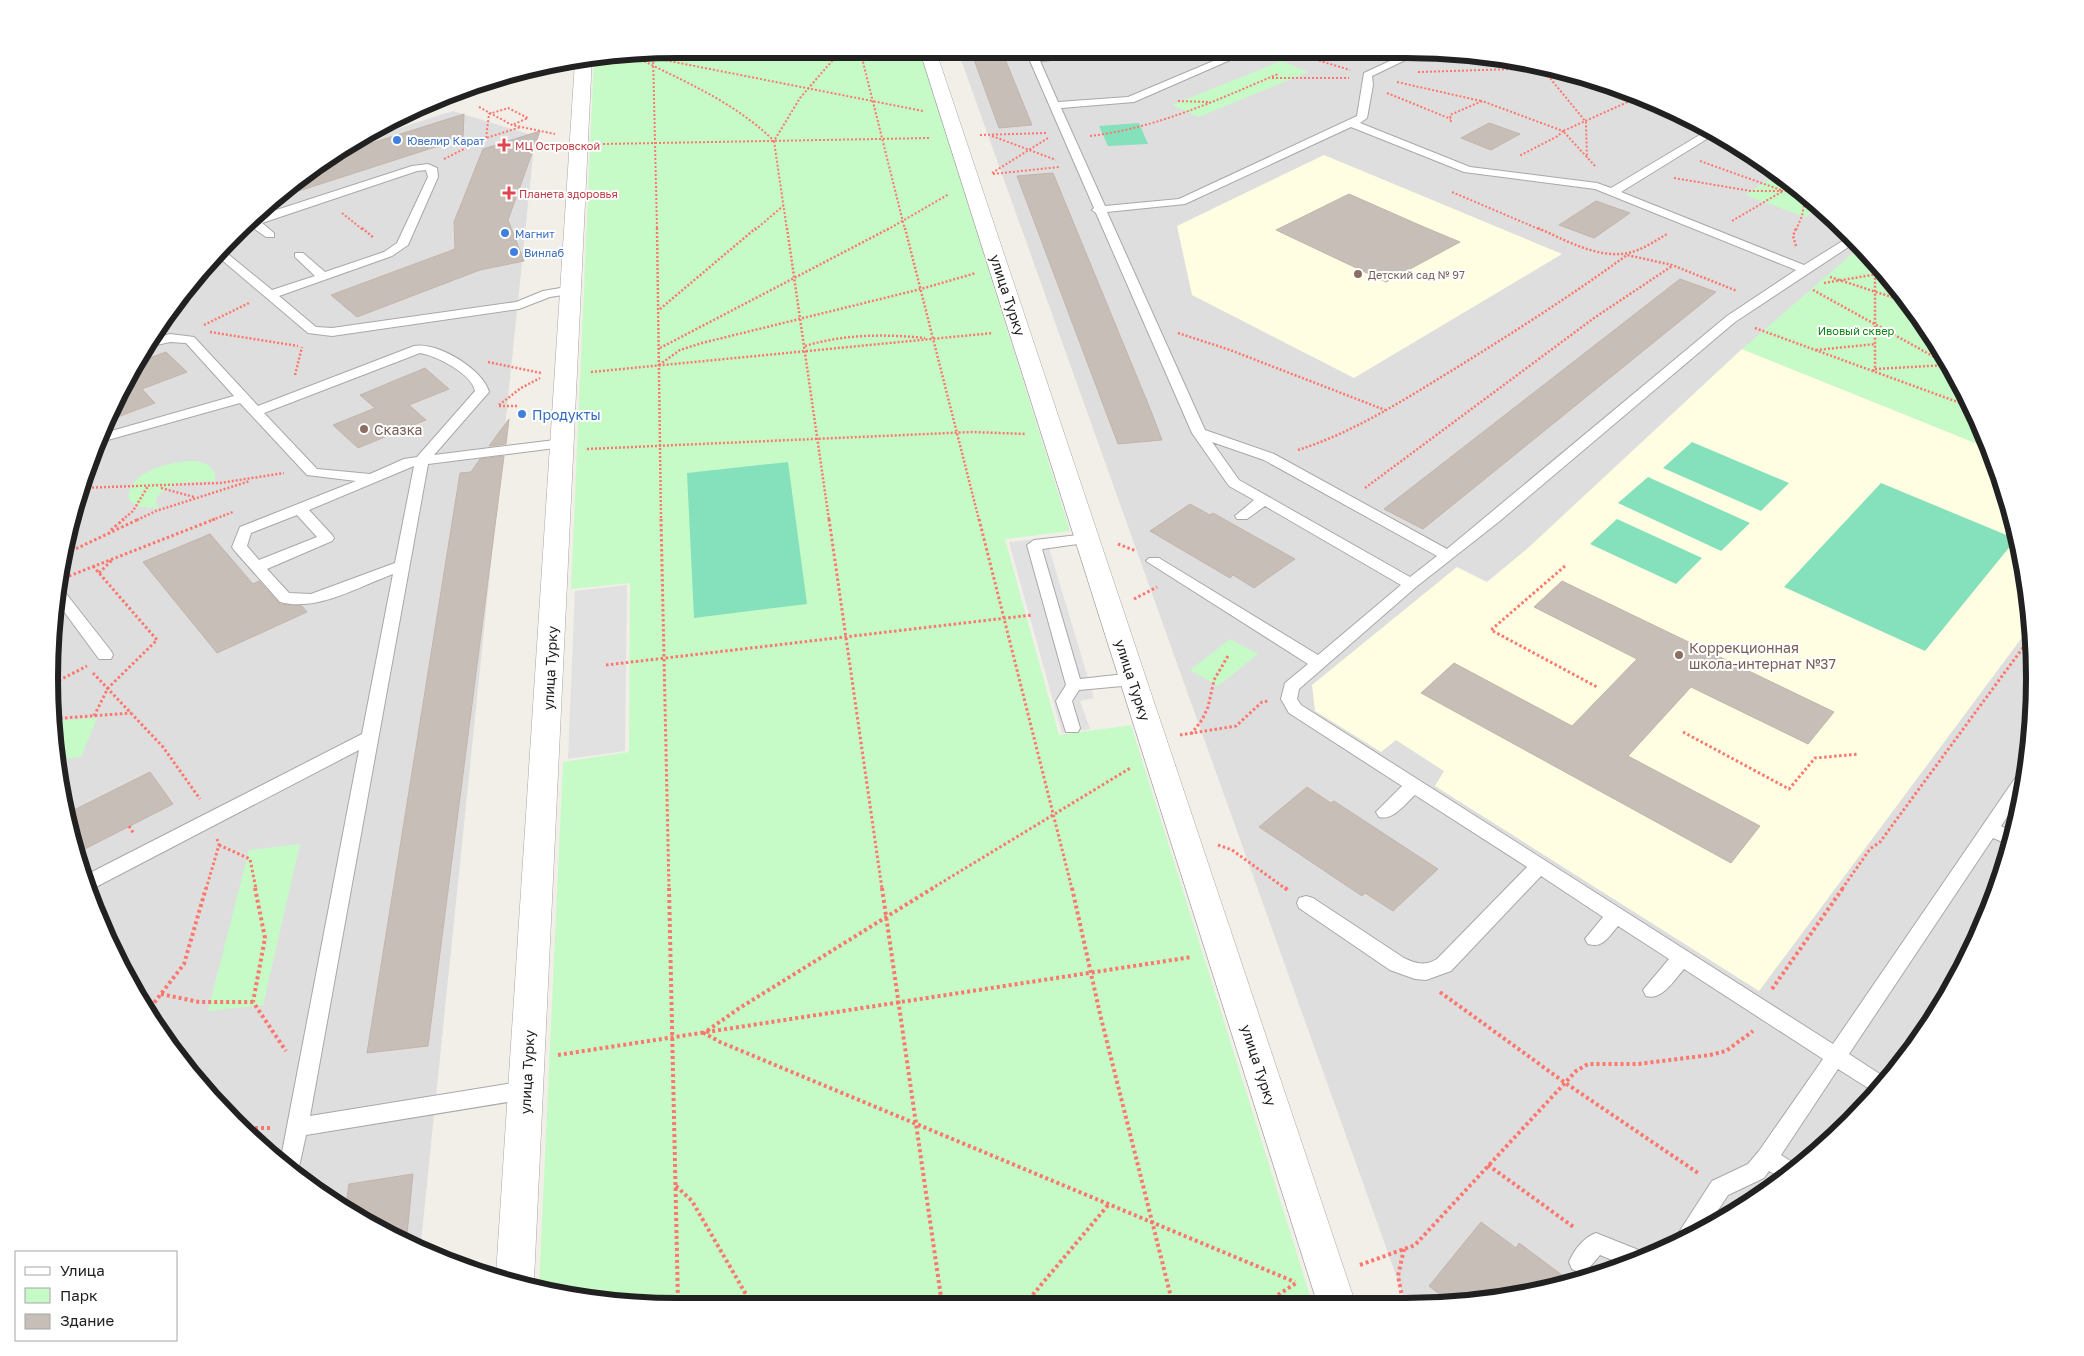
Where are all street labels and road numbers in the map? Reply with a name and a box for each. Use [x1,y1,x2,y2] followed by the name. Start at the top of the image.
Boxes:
[987,252,1029,338] street label: улица Турку
[539,625,561,711] street label: улица Турку
[1112,637,1154,723] street label: улица Турку
[1238,1022,1280,1108] street label: улица Турку
[516,1029,538,1115] street label: улица Турку

